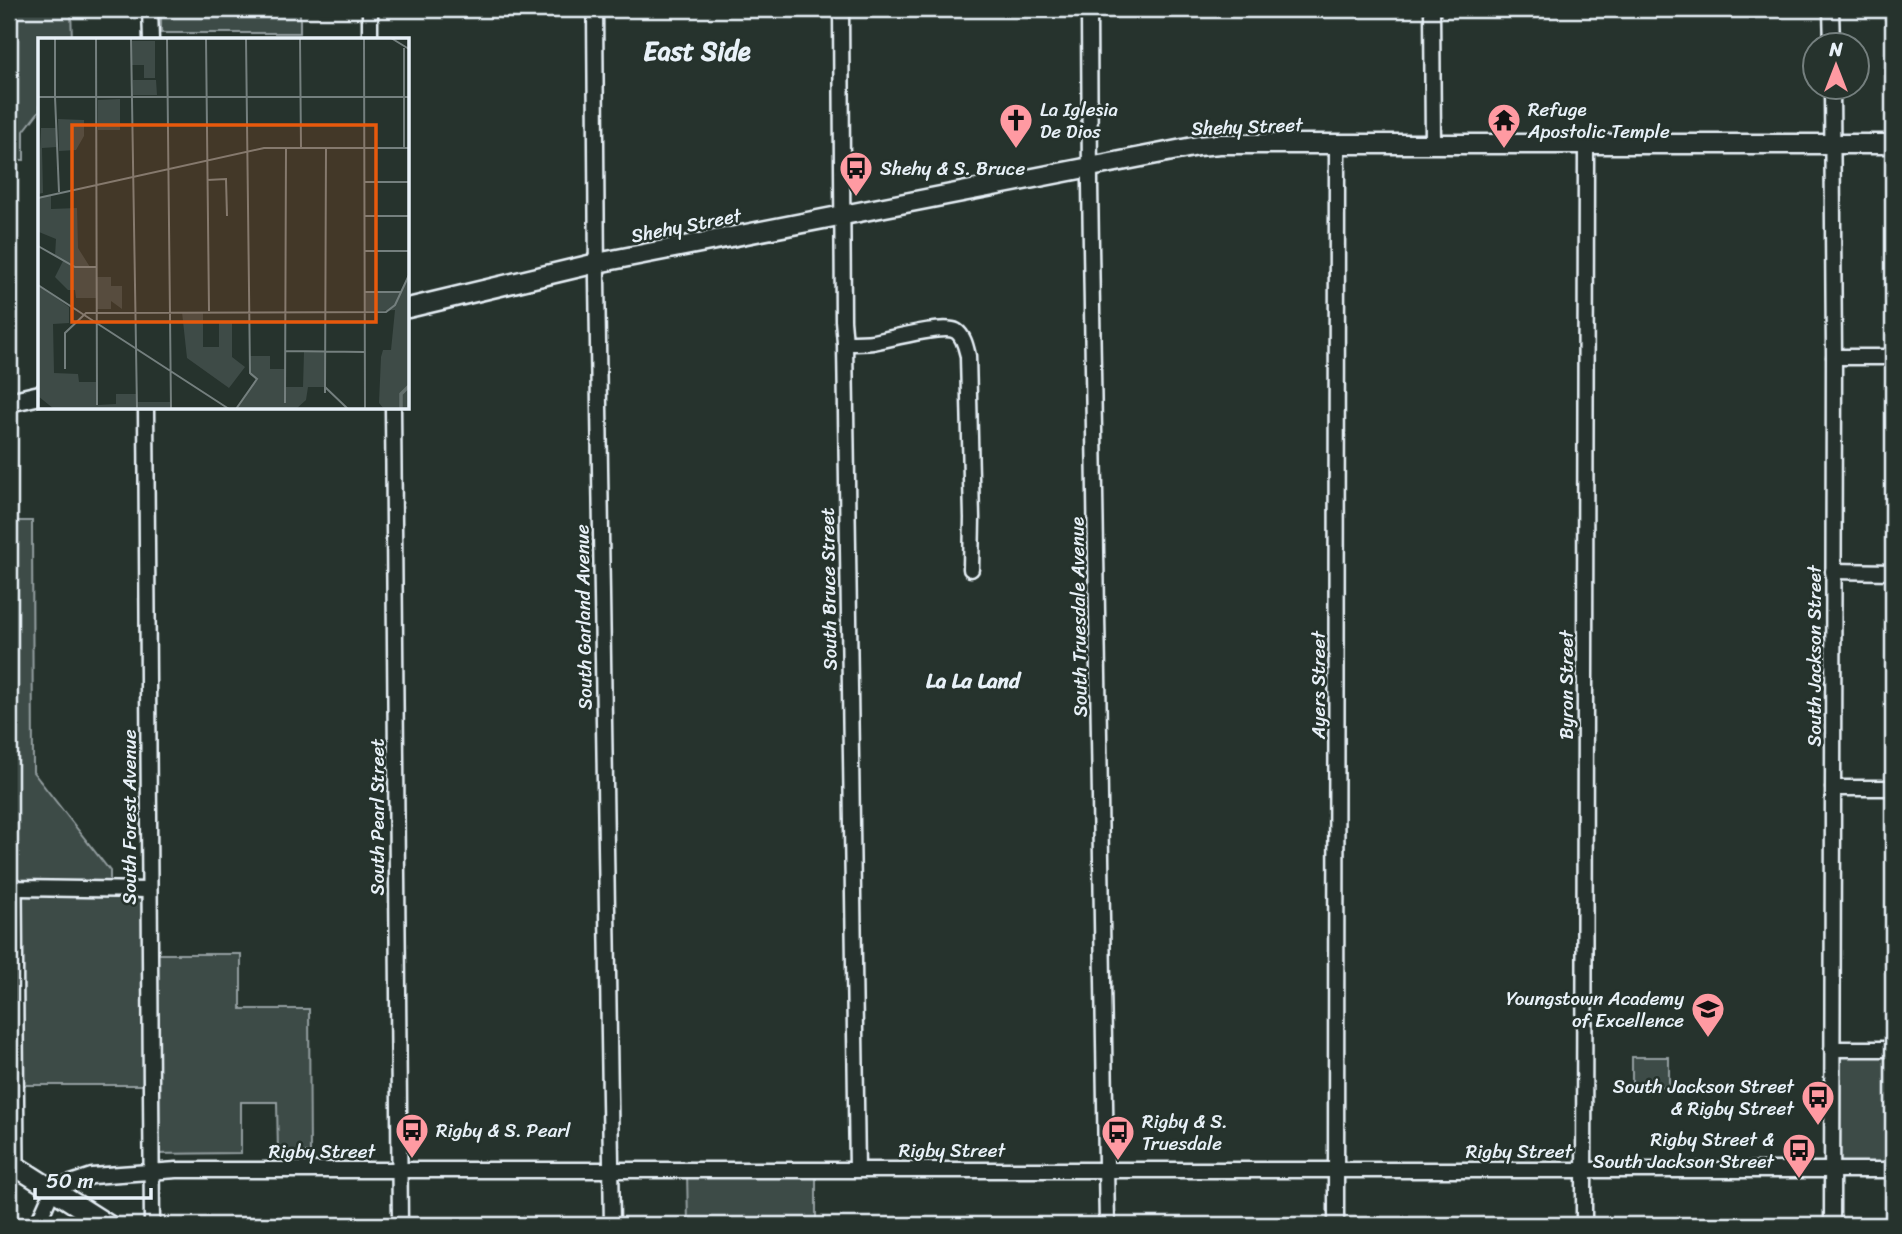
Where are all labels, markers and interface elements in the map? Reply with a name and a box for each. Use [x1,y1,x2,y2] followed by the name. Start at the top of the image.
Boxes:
[643,28,751,74] district label: East Side
[1800,32,1870,102] north arrow
[1828,33,1843,66] text: N
[38,38,410,410] inset map
[1040,93,1119,148] place label: La Iglesia De Dios
[1527,93,1670,148] place label: Refuge Apostolic Temple
[997,101,1035,150] church icon: La Iglesia De Dios
[1485,101,1523,150] temple icon: Refuge Apostolic Temple
[1191,108,1305,145] street label: Shehy Street
[837,149,875,198] bus stop icon: Shehy & S. Bruce
[880,152,1026,185] place label: Shehy & S. Bruce
[628,198,745,252] street label: Shehy Street
[811,507,846,671] street label: South Bruce Street
[1060,517,1097,717] street label: South Truesdale Avenue
[565,524,602,710] street label: South Garland Avenue
[1798,564,1831,747] street label: South Jackson Street
[1550,629,1583,740] street label: Byron Street
[1302,630,1335,740] street label: Ayers Street
[926,662,1022,700] district label: La La Land
[113,729,146,905] street label: South Forest Avenue
[361,738,394,896] street label: South Pearl Street
[1506,982,1684,1037] place label: Youngstown Academy of Excellence
[1689,990,1727,1039] school or university icon: Youngstown Academy of Excellence
[1613,1070,1795,1125] place label: South Jackson Street & Rigby Street
[1799,1078,1837,1127] bus stop icon: South Jackson Street & Rigby Street
[1142,1105,1228,1160] place label: Rigby & S. Truesdale
[393,1111,431,1160] bus stop icon: Rigby & S. Pearl
[1099,1113,1137,1162] bus stop icon: Rigby & S. Truesdale
[436,1114,571,1147] place label: Rigby & S. Pearl
[1593,1123,1775,1178] place label: Rigby Street & South Jackson Street
[1780,1131,1818,1180] bus stop icon: Rigby Street & South Jackson Street
[899,1134,1007,1167] street label: Rigby Street
[269,1135,377,1168] street label: Rigby Street
[1466,1135,1574,1168] street label: Rigby Street
[35,1157,150,1201] scale bar
[46,1162,94,1200] text: 50 m

